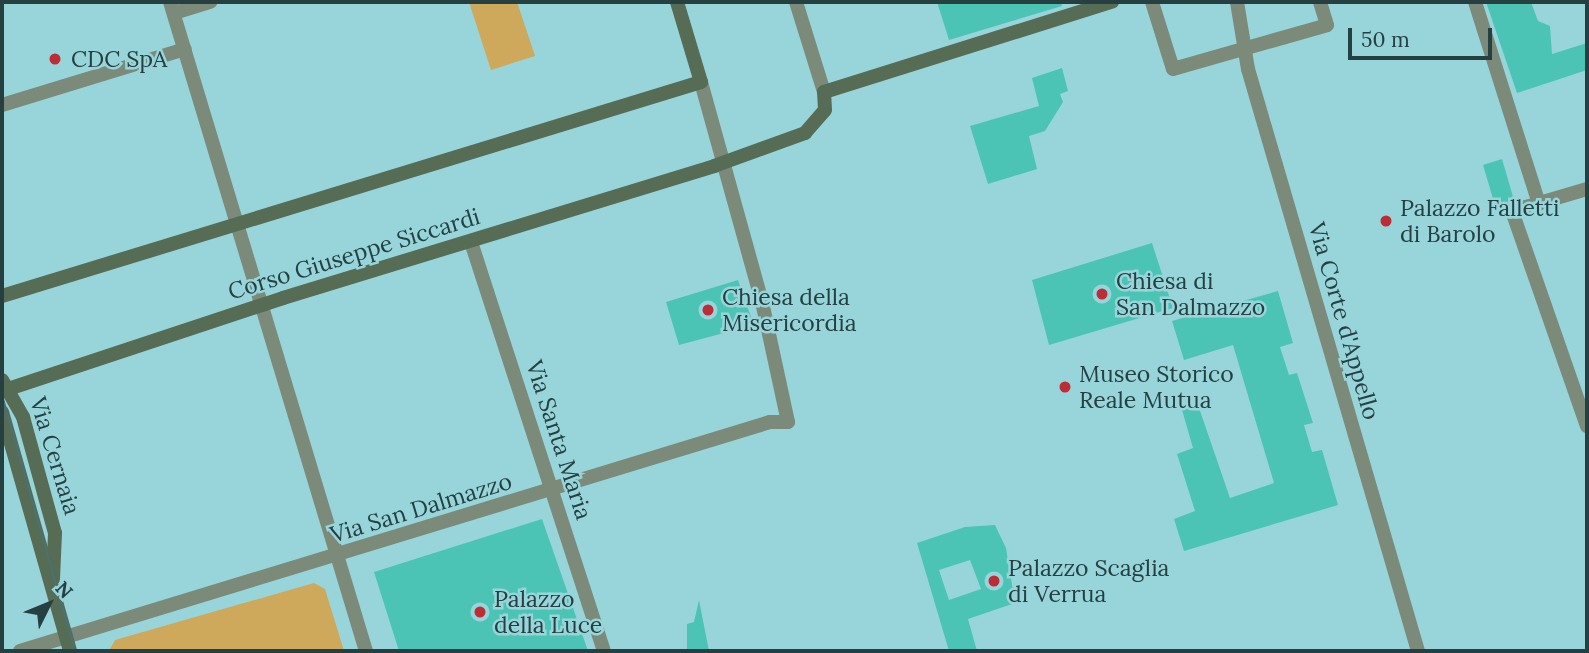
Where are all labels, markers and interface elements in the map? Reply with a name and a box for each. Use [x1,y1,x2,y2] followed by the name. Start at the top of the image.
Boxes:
[1351,14,1494,58] scale bar
[1361,26,1410,53] text: 50 m
[71,45,167,73] place label: CDC SpA
[45,49,65,69] marker: CDC SpA
[1400,194,1559,248] place label: Palazzo Falletti di Barolo
[225,203,483,305] street label: Corso Giuseppe Siccardi
[1378,213,1394,229] marker: Palazzo Falletti di Barolo
[1303,219,1385,423] street label: Via Corte d'Appello
[1116,267,1265,321] place label: Chiesa di San Dalmazzo
[722,283,857,337] place label: Chiesa della Misericordia
[1094,286,1110,302] marker: Chiesa di San Dalmazzo
[700,302,716,318] marker: Chiesa della Misericordia
[520,357,598,523] street label: Via Santa Maria
[1079,360,1234,414] place label: Museo Storico Reale Mutua
[1057,379,1073,395] marker: Museo Storico Reale Mutua
[24,394,86,518] street label: Via Cernaia
[327,467,515,549] street label: Via San Dalmazzo
[1008,554,1169,608] place label: Palazzo Scaglia di Verrua
[14,569,84,639] north arrow
[986,573,1002,589] marker: Palazzo Scaglia di Verrua
[51,576,78,603] text: N
[494,585,602,639] place label: Palazzo della Luce
[472,604,488,620] marker: Palazzo della Luce

